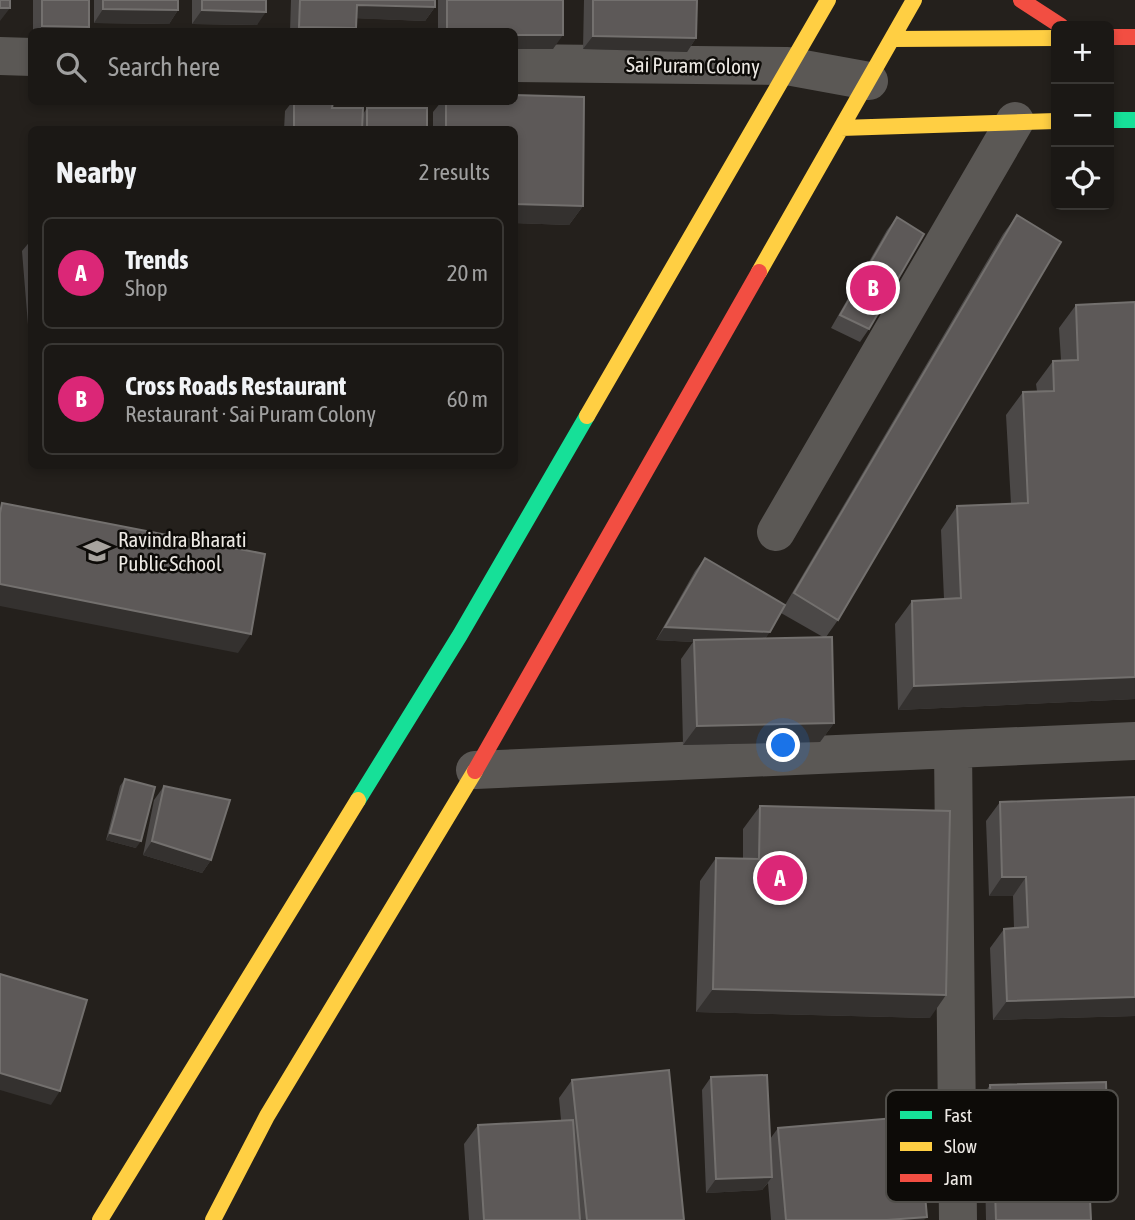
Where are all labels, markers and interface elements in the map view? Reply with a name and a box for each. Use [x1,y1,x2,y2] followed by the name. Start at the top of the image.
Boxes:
[1051,21,1114,210] map controls
[1051,21,1114,84] button: +
[28,28,518,105] search box
[52,48,90,86] icon: search
[108,52,220,82] text: Search here
[626,52,760,78] street label: Sai Puram Colony
[1051,84,1114,147] button: −
[1051,147,1114,210] button: locate
[56,155,136,189] text: Nearby
[419,159,490,185] text: 2 results
[125,245,188,275] text: Trends
[75,260,87,286] text: A
[447,260,488,286] text: 20 m
[850,262,896,314] pin: B
[125,275,168,301] text: Shop
[125,371,346,401] text: Cross Roads Restaurant
[76,386,86,412] text: B
[447,386,488,412] text: 60 m
[125,401,376,427] text: Restaurant · Sai Puram Colony
[118,527,247,575] place label: Ravindra Bharati Public School
[82,536,112,566] school or university icon: Ravindra Bharati Public School
[766,728,800,762] your location
[757,852,803,904] pin: A
[886,1090,1118,1202] legend
[944,1104,972,1126] text: Fast
[944,1135,978,1157] text: Slow
[944,1167,973,1189] text: Jam

